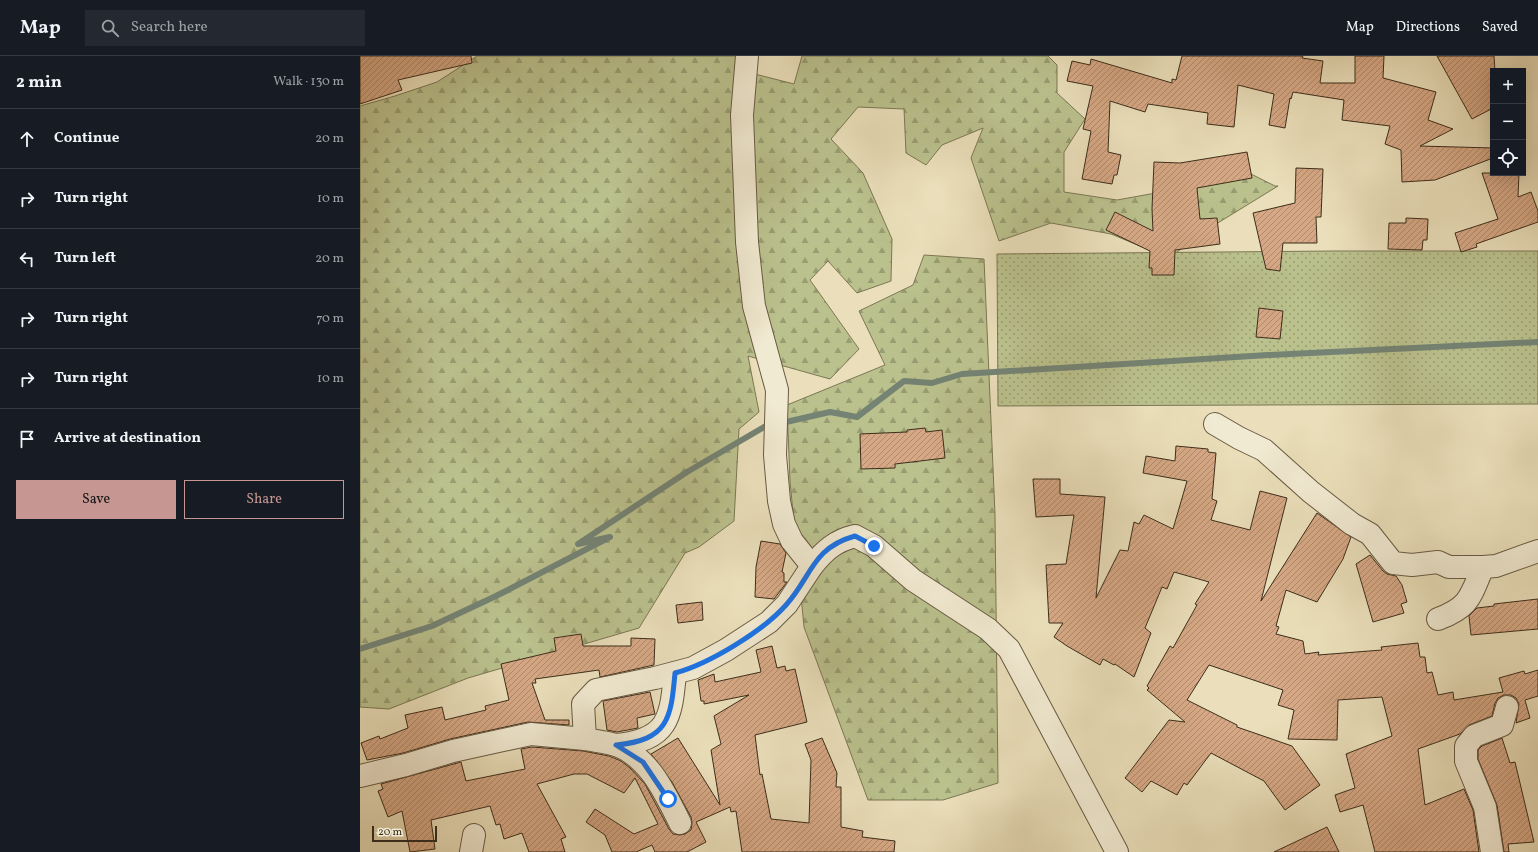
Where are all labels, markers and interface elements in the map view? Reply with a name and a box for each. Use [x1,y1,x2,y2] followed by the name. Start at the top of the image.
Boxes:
[85,10,365,46] search box
[20,15,61,41] text: Map
[99,17,121,39] icon: search
[131,17,208,38] text: Search here
[1346,18,1374,37] text: Map
[1396,18,1460,37] text: Directions
[1482,18,1518,37] text: Saved
[1490,68,1526,176] map controls
[1490,68,1526,104] button: +
[16,71,62,94] text: 2 min
[273,73,344,91] text: Walk · 130 m
[1490,104,1526,140] button: −
[16,128,38,150] icon: ahead
[54,128,119,149] text: Continue
[315,130,344,148] text: 20 m
[1490,140,1526,176] button: locate
[16,188,38,210] icon: right
[54,188,128,209] text: Turn right
[317,190,344,208] text: 10 m
[16,248,38,270] icon: left
[54,248,116,269] text: Turn left
[315,250,344,268] text: 20 m
[16,308,38,330] icon: right
[54,308,128,329] text: Turn right
[316,310,344,328] text: 70 m
[16,368,38,390] icon: right
[54,368,128,389] text: Turn right
[317,370,344,388] text: 10 m
[16,428,38,450] icon: arrive
[54,428,201,449] text: Arrive at destination
[16,480,176,519] button: Save
[184,480,344,519] button: Share
[865,537,883,555] route end
[659,790,677,808] route start
[372,824,437,843] scale bar
[378,825,402,840] text: 20 m

